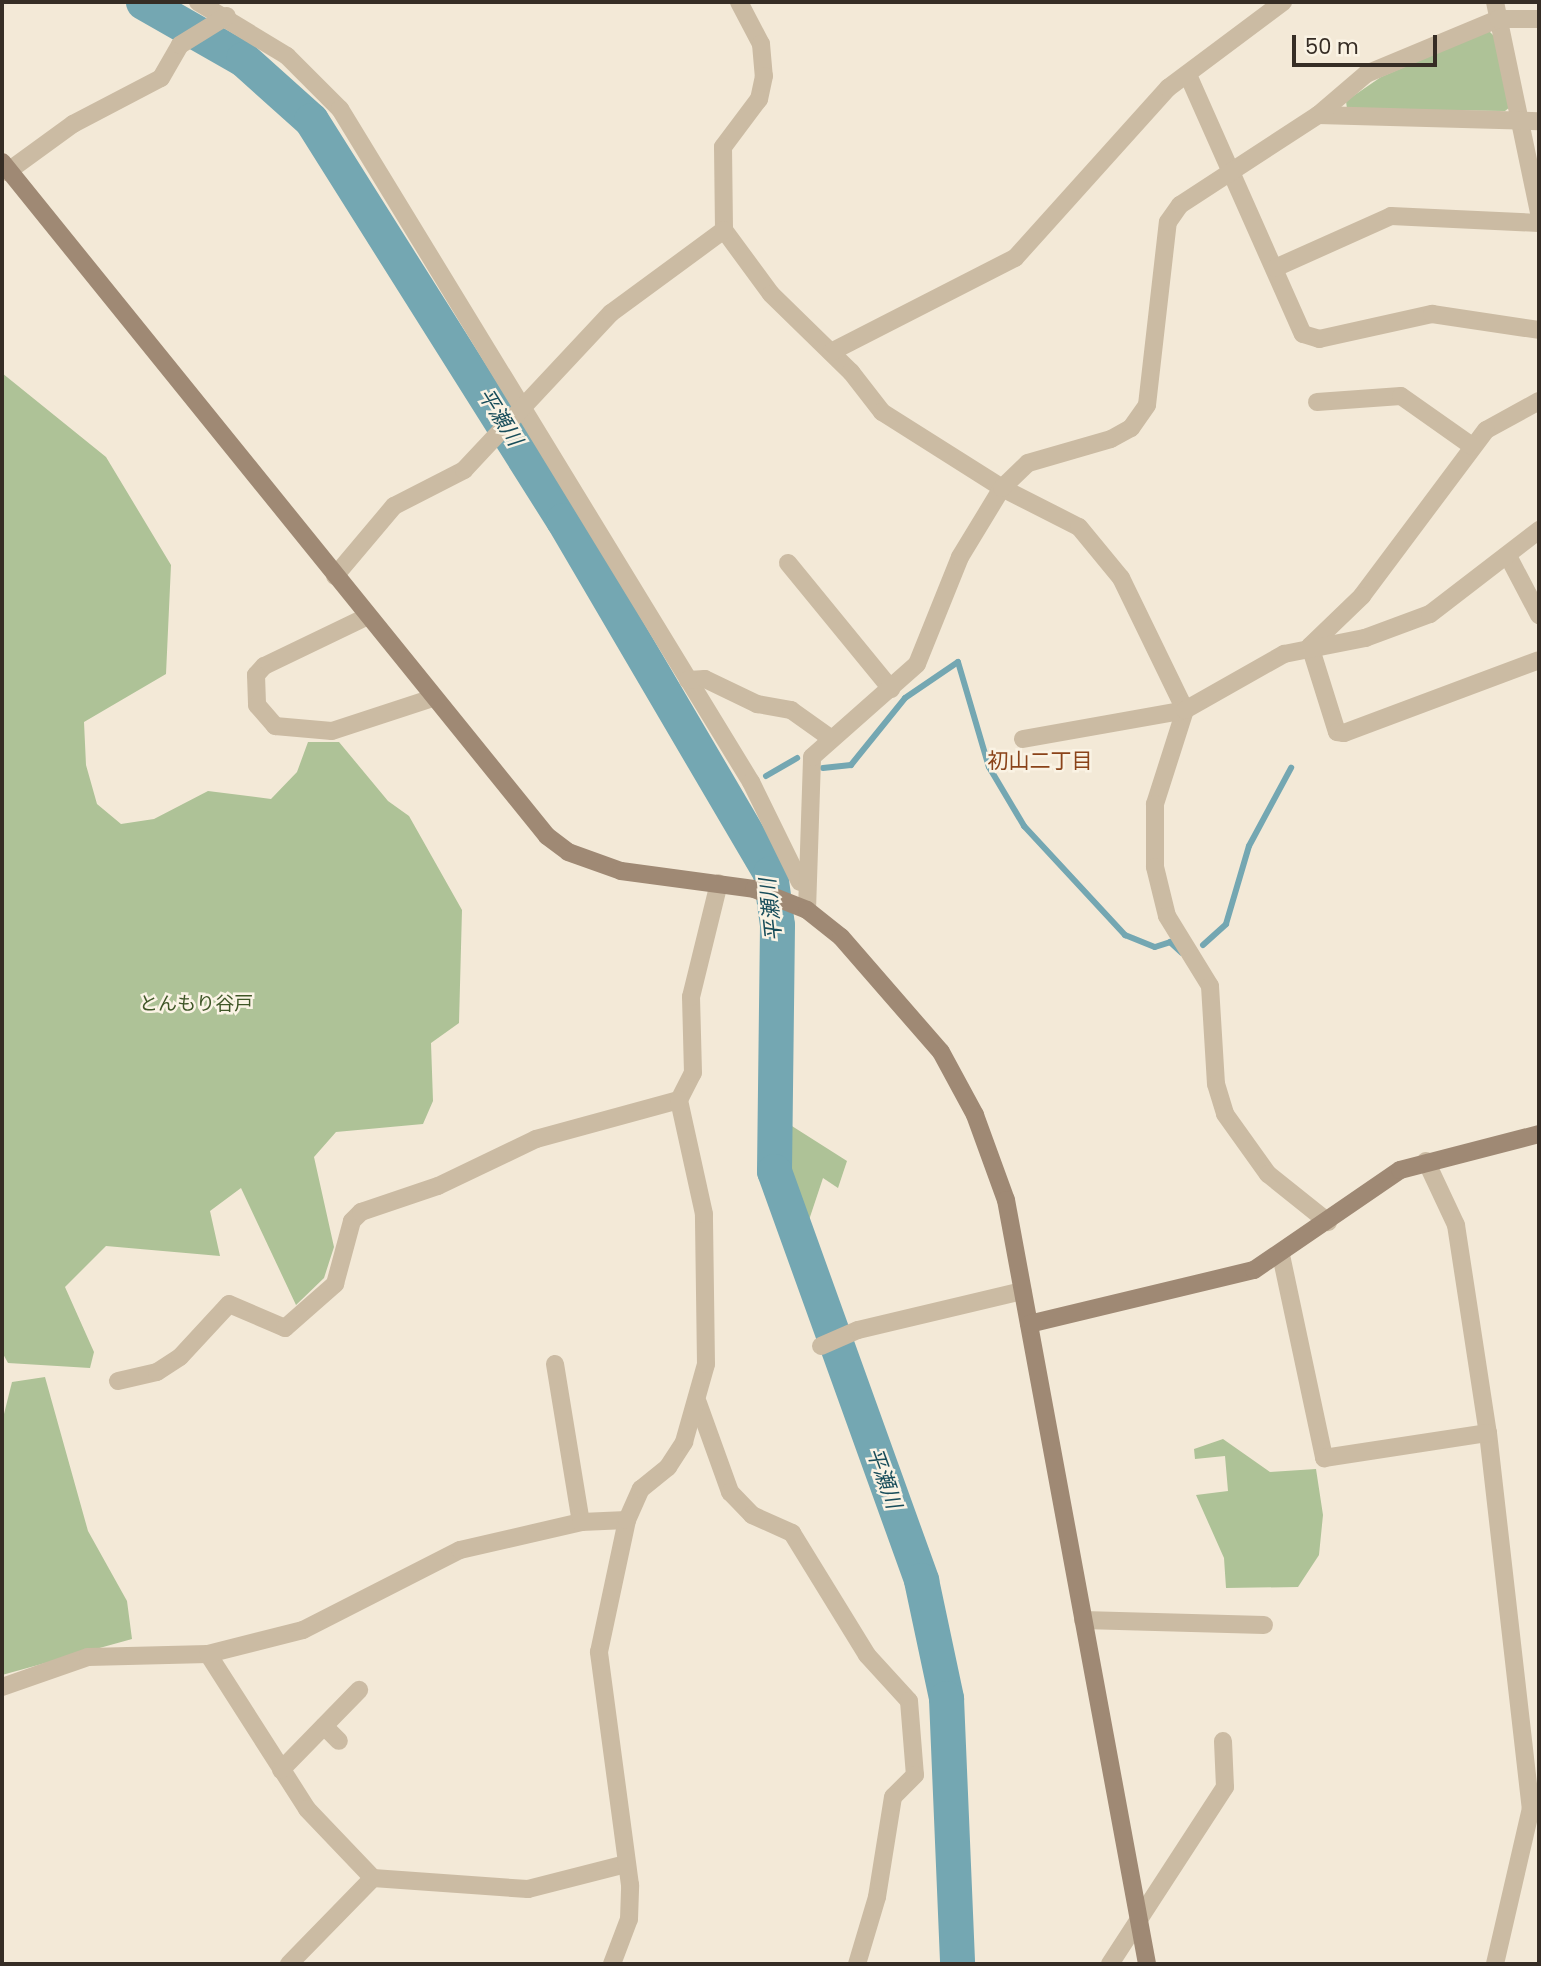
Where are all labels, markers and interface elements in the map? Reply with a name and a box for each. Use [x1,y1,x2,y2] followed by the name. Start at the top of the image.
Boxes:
[1296,21,1441,65] scale bar
[1305,32,1359,61] text: 50 m
[473,384,527,450] water label: 平瀬川
[988,748,1092,774] district label: 初山二丁目
[755,877,787,943] water label: 平瀬川
[139,993,253,1015] park label: とんもり谷戸
[861,1444,907,1512] water label: 平瀬川

